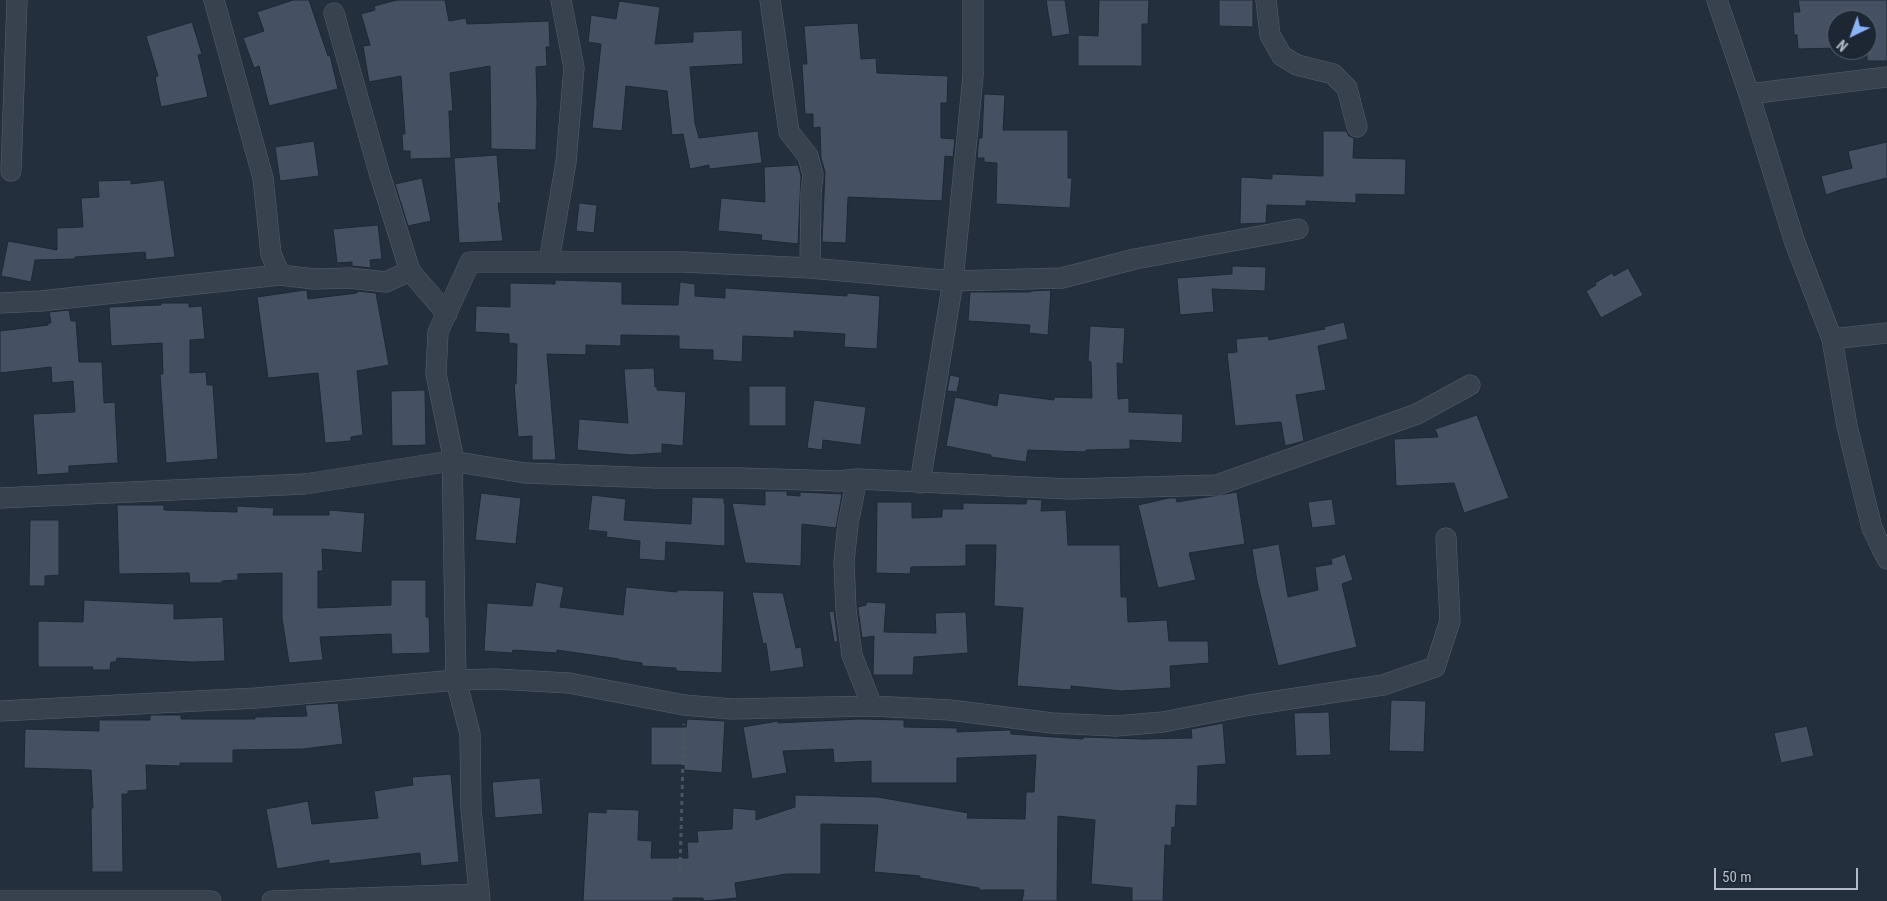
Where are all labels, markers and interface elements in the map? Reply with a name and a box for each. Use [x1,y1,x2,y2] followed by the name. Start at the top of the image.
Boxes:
[1827,10,1877,60] north arrow
[1834,37,1851,54] text: N
[1717,858,1861,890] scale bar
[1722,868,1752,886] text: 50 m

